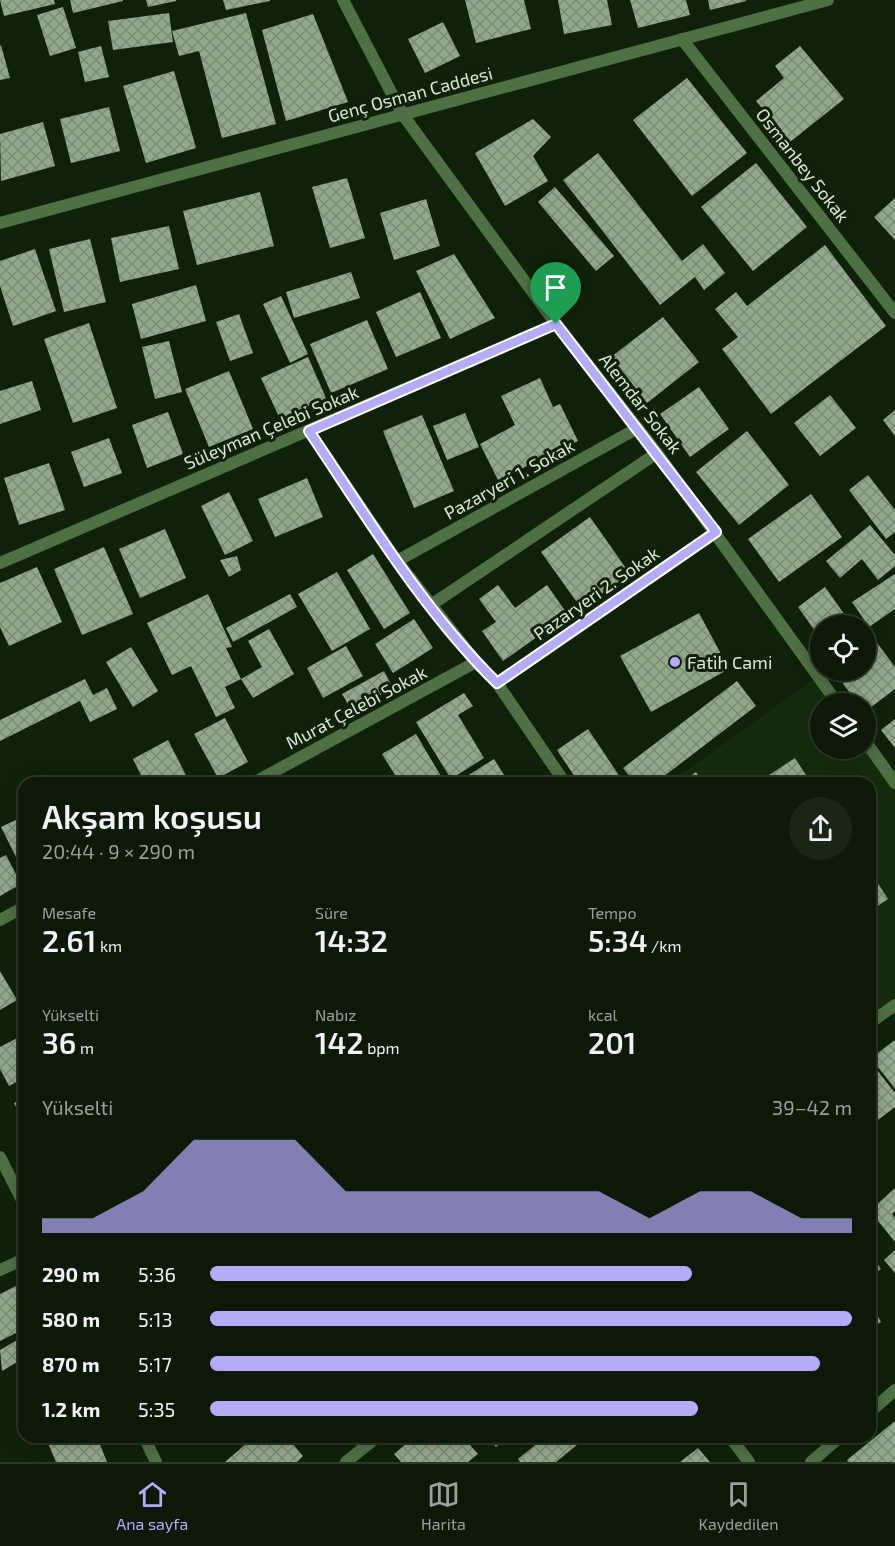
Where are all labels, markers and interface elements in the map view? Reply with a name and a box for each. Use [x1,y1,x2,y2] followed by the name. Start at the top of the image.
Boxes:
[325,61,495,128] street label: Genç Osman Caddesi
[752,104,854,226] street label: Osmanbey Sokak
[530,262,581,324] pin
[539,271,572,304] icon: arrive
[595,348,687,458] street label: Alemdar Sokak
[181,380,362,475] street label: Süleyman Çelebi Sokak
[440,434,578,524] street label: Pazaryeri 1. Sokak
[529,541,663,645] street label: Pazaryeri 2. Sokak
[810,615,876,759] map controls
[810,615,876,681] button: locate
[687,651,772,673] place label: Fatih Cami
[668,655,682,669] marker: Fatih Cami
[282,661,431,754] street label: Murat Çelebi Sokak
[810,693,876,759] button: layers
[42,796,262,836] text: Akşam koşusu
[789,797,852,860] button: share
[42,839,195,863] text: 20:44 · 9 × 290 m
[42,903,96,922] text: Mesafe
[315,903,348,922] text: Süre
[588,903,636,922] text: Tempo
[42,922,96,958] text: 2.61
[315,922,388,958] text: 14:32
[588,922,648,958] text: 5:34
[96,936,122,955] text: km
[648,936,682,955] text: /km
[42,1005,99,1024] text: Yükselti
[315,1005,356,1024] text: Nabız
[588,1005,617,1024] text: kcal
[42,1024,76,1060] text: 36
[315,1024,364,1060] text: 142
[588,1024,636,1060] text: 201
[76,1038,94,1057] text: m
[364,1038,400,1057] text: bpm
[42,1095,113,1119] text: Yükselti
[772,1095,852,1119] text: 39–42 m
[42,1262,100,1286] text: 290 m
[138,1262,176,1286] text: 5:36
[42,1307,100,1331] text: 580 m
[138,1307,173,1331] text: 5:13
[42,1352,100,1376] text: 870 m
[138,1352,172,1376] text: 5:17
[42,1397,100,1421] text: 1.2 km
[138,1397,175,1421] text: 5:35
[116,1478,188,1533] tab: Ana sayfa
[421,1478,466,1533] tab: Harita
[698,1478,779,1533] tab: Kaydedilen

